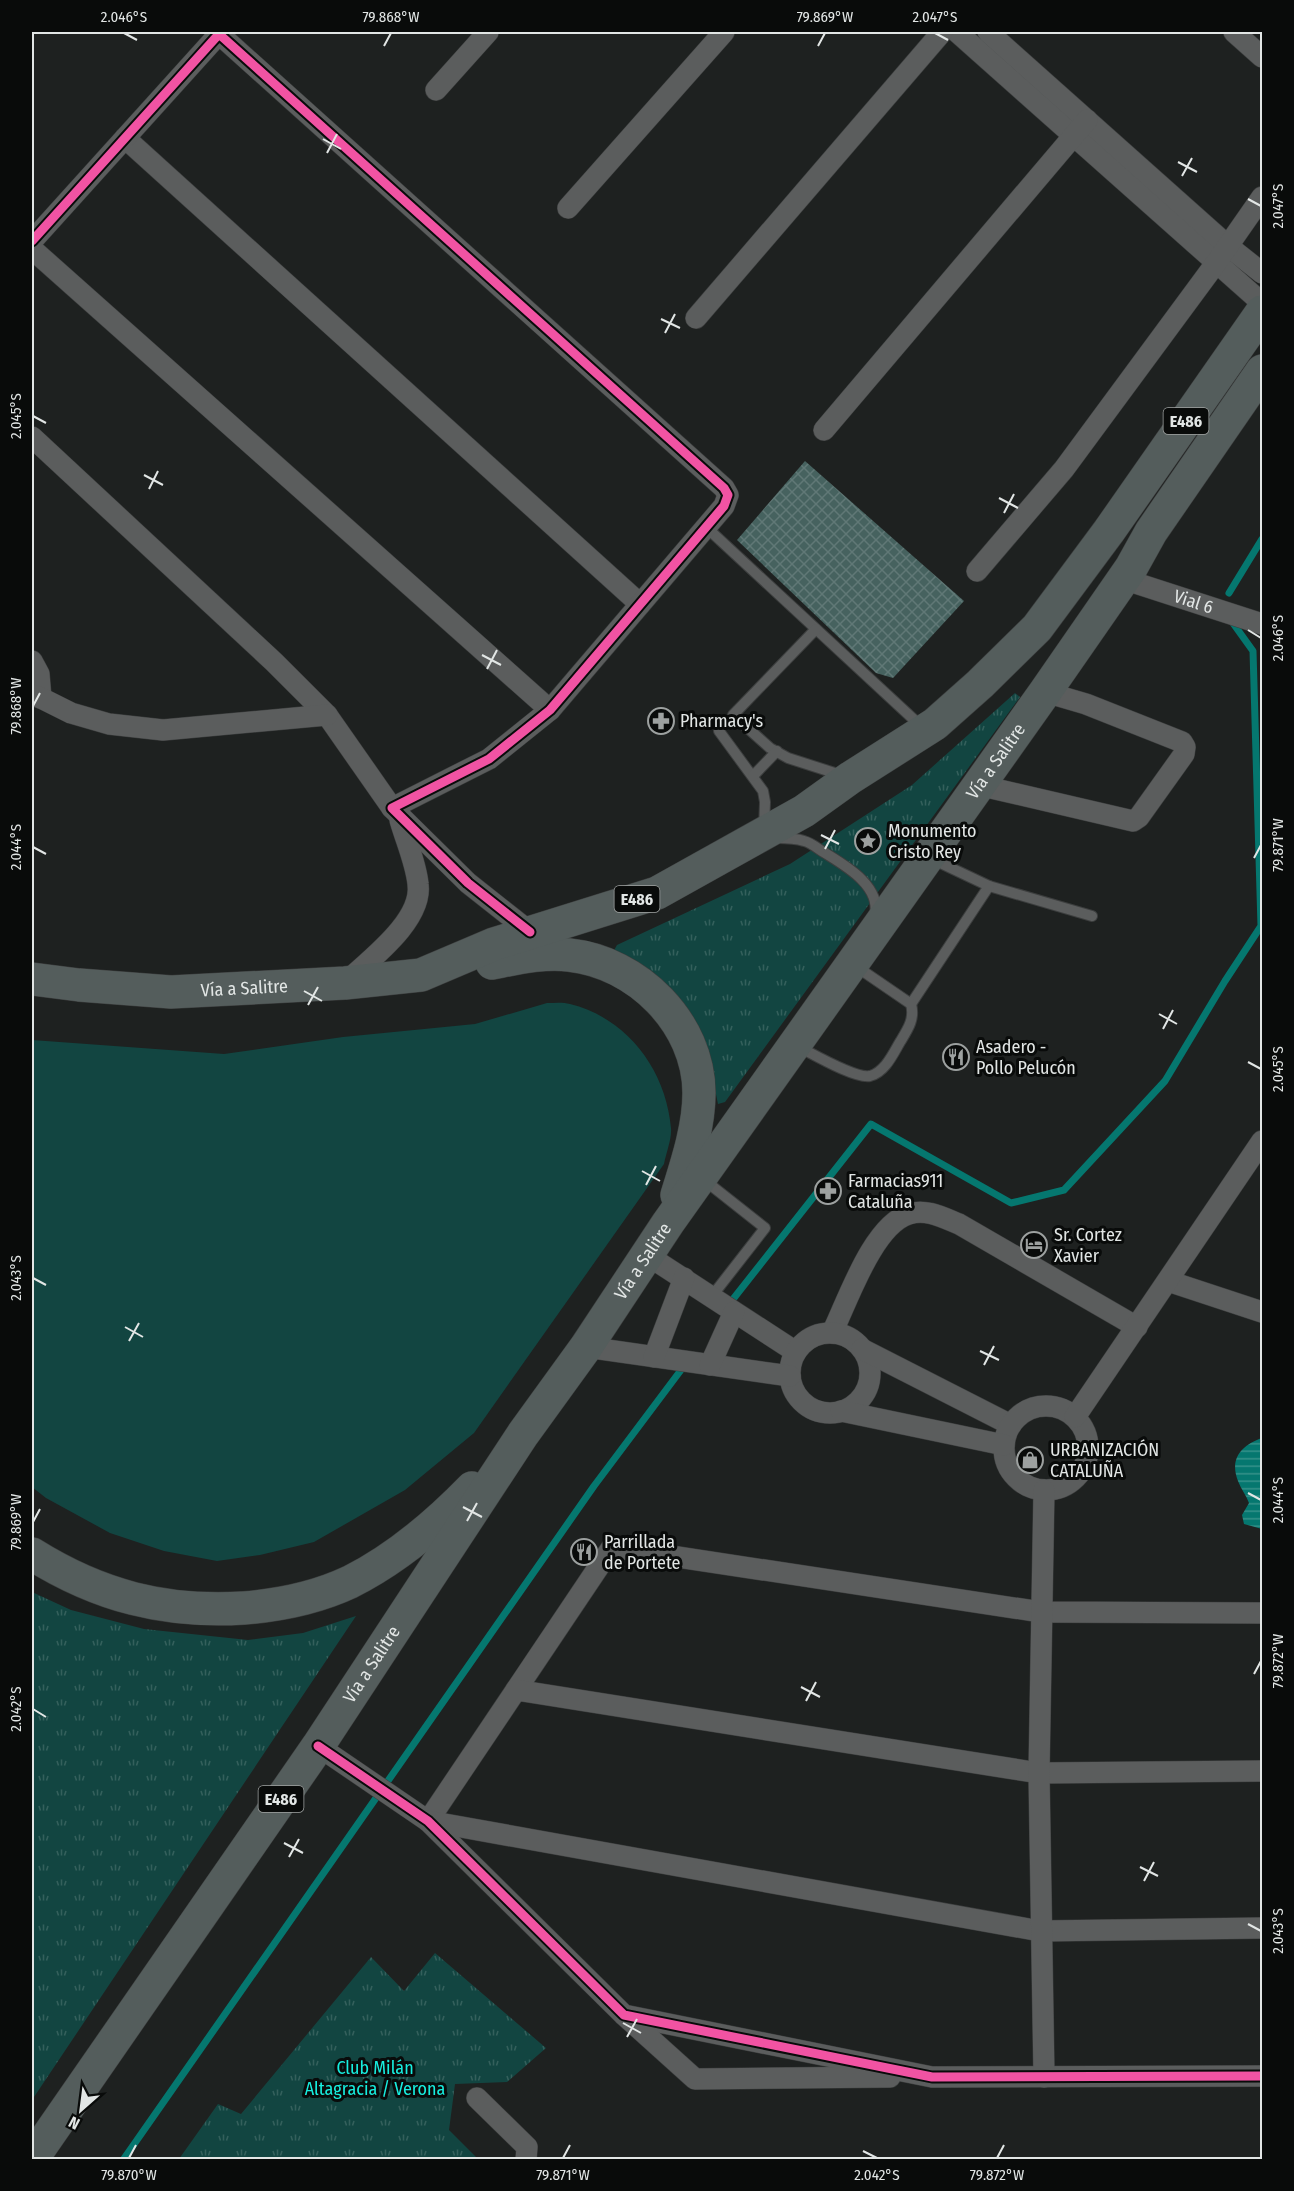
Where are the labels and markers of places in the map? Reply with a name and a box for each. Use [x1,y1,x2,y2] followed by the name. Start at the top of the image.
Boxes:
[646,706,676,736] pharmacy icon: Pharmacy's
[680,710,763,732] place label: Pharmacy's
[888,820,976,863] place label: Monumento Cristo Rey
[853,826,883,856] place icon: Monumento Cristo Rey
[976,1036,1076,1079] place label: Asadero - Pollo Pelucón
[941,1042,971,1072] restaurant icon: Asadero - Pollo Pelucón
[848,1170,943,1213] place label: Farmacias911 Cataluña
[813,1176,843,1206] pharmacy icon: Farmacias911 Cataluña
[1054,1224,1122,1267] place label: Sr. Cortez Xavier
[1019,1230,1049,1260] hotel icon: Sr. Cortez Xavier
[1050,1439,1159,1482] place label: URBANIZACIÓN CATALUÑA
[1015,1445,1045,1475] shop icon: URBANIZACIÓN CATALUÑA
[604,1531,681,1574] place label: Parrillada de Portete
[569,1537,599,1567] restaurant icon: Parrillada de Portete

